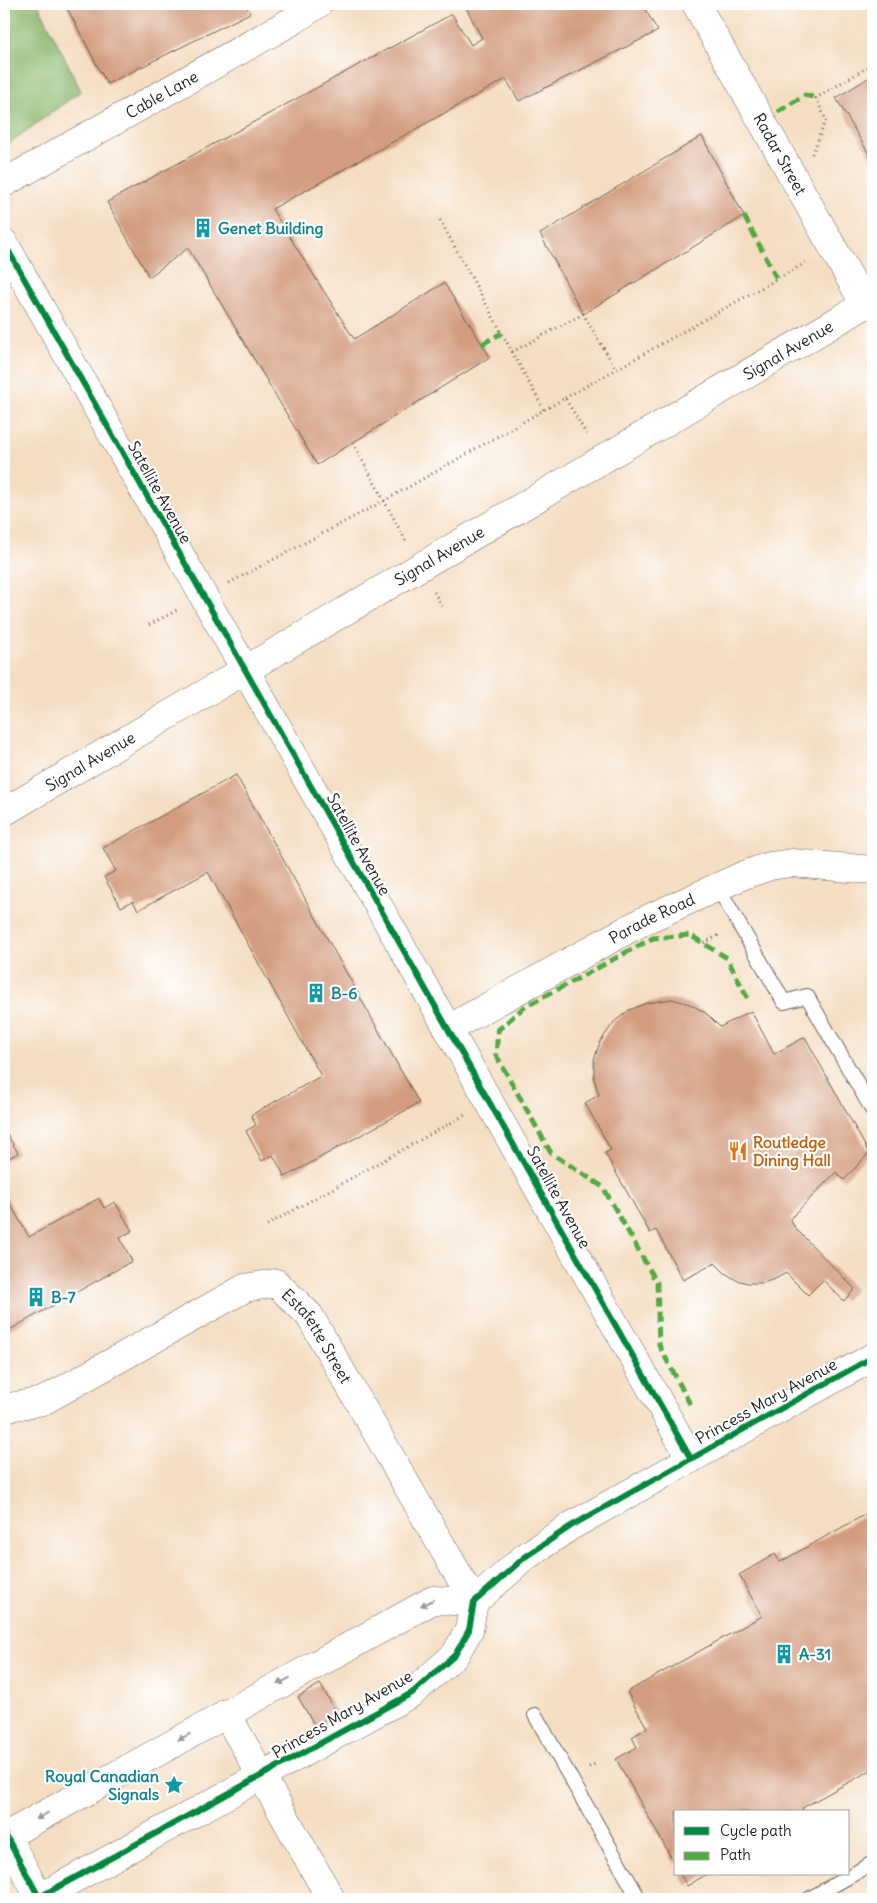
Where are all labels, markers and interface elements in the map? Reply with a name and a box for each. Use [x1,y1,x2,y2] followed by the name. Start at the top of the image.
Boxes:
[122,66,202,123] street label: Cable Lane
[749,109,811,199] street label: Radar Street
[192,217,214,239] building icon: Genet Building
[218,218,324,239] place label: Genet Building
[739,316,837,384] street label: Signal Avenue
[124,437,196,547] street label: Satellite Avenue
[391,521,488,590] street label: Signal Avenue
[42,727,139,795] street label: Signal Avenue
[323,789,395,899] street label: Satellite Avenue
[605,889,698,948] street label: Parade Road
[305,982,327,1004] building icon: B-6
[331,983,358,1003] place label: B-6
[753,1132,831,1171] place label: Routledge Dining Hall
[727,1140,749,1162] restaurant icon: Routledge Dining Hall
[523,1142,595,1252] street label: Satellite Avenue
[278,1284,356,1387] street label: Estafette Street
[25,1286,47,1308] building icon: B-7
[51,1287,76,1307] place label: B-7
[692,1354,840,1448] street label: Princess Mary Avenue
[419,1599,434,1608] one-way arrow
[773,1643,795,1665] building icon: A-31
[799,1644,831,1664] place label: A-31
[268,1666,416,1762] street label: Princess Mary Avenue
[278,1677,291,1686] one-way arrow
[176,1733,191,1741] one-way arrow
[45,1766,159,1805] place label: Royal Canadian Signals
[163,1774,185,1796] place icon: Royal Canadian Signals
[674,1810,850,1876] legend
[34,1812,49,1820] one-way arrow
[720,1821,792,1840] text: Cycle path
[720,1845,751,1864] text: Path

